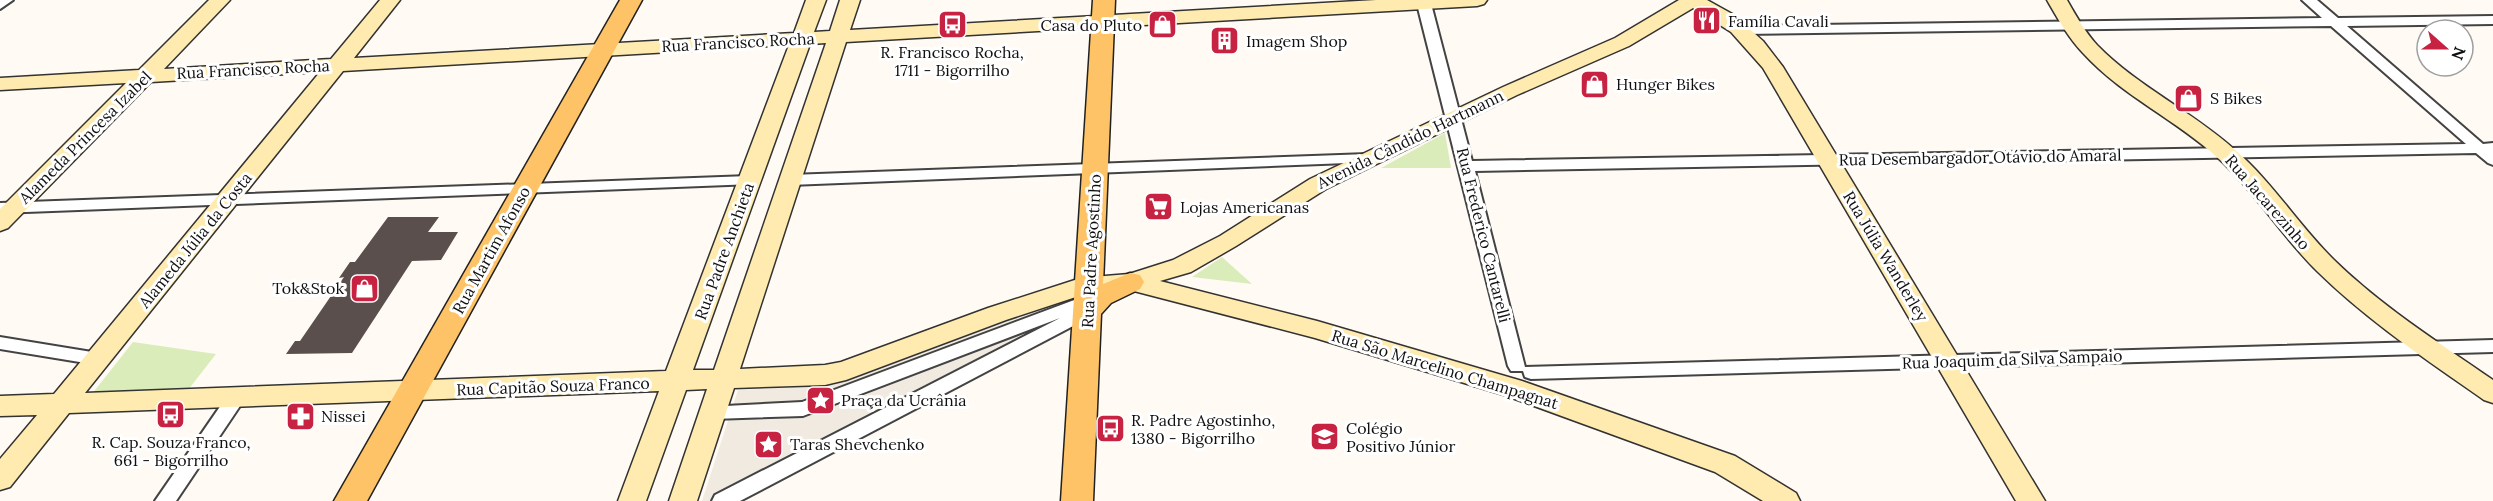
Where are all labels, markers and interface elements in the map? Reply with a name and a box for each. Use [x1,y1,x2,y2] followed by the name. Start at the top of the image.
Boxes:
[1691,5,1723,37] restaurant icon: Família Cavali
[936,8,968,40] bus stop icon: R. Francisco Rocha, 1711 - Bigorrilho
[1147,9,1179,41] shop icon: Casa do Pluto
[1728,11,1829,31] place label: Família Cavali
[1040,15,1142,35] place label: Casa do Pluto
[2415,18,2475,78] north arrow
[1209,25,1241,57] building icon: Imagem Shop
[661,28,815,56] street label: Rua Francisco Rocha
[1246,31,1347,51] place label: Imagem Shop
[880,42,1024,80] place label: R. Francisco Rocha, 1711 - Bigorrilho
[2447,44,2471,63] text: N
[176,55,330,83] street label: Rua Francisco Rocha
[14,66,156,208] street label: Alameda Princesa Izabel
[1579,68,1611,100] shop icon: Hunger Bikes
[1616,74,1715,94] place label: Hunger Bikes
[2173,82,2205,114] shop icon: S Bikes
[1313,85,1507,193] street label: Avenida Cândido Hartmann
[2210,88,2262,108] place label: S Bikes
[1453,145,1515,325] street label: Rua Frederico Cantarelli
[1838,145,2122,169] street label: Rua Desembargador Otávio do Amaral
[2221,150,2315,254] street label: Rua Jacarezinho
[133,168,256,313] street label: Alameda Júlia da Costa
[1077,174,1105,328] street label: Rua Padre Agostinho
[690,180,758,322] street label: Rua Padre Anchieta
[448,183,534,317] street label: Rua Martim Afonso
[1839,187,1933,325] street label: Rua Júlia Wanderley
[1143,191,1175,223] supermarket icon: Lojas Americanas
[1180,197,1309,217] place label: Lojas Americanas
[349,272,381,304] shop icon: Tok&Stok
[272,278,344,298] place label: Tok&Stok
[1329,325,1562,413] street label: Rua São Marcelino Champagnat
[1901,345,2123,373] street label: Rua Joaquim da Silva Sampaio
[456,373,650,399] street label: Rua Capitão Souza Franco
[804,384,836,416] place icon: Praça da Ucrânia
[841,390,967,410] place label: Praça da Ucrânia
[155,398,187,430] bus stop icon: R. Cap. Souza Franco, 661 - Bigorrilho
[284,400,316,432] pharmacy icon: Nissei
[321,406,366,426] place label: Nissei
[1131,410,1275,448] place label: R. Padre Agostinho, 1380 - Bigorrilho
[1094,413,1126,445] bus stop icon: R. Padre Agostinho, 1380 - Bigorrilho
[1346,418,1455,456] place label: Colégio Positivo Júnior
[1309,421,1341,453] school or university icon: Colégio Positivo Júnior
[753,428,785,460] place icon: Taras Shevchenko
[91,432,251,470] place label: R. Cap. Souza Franco, 661 - Bigorrilho
[790,434,924,454] place label: Taras Shevchenko

